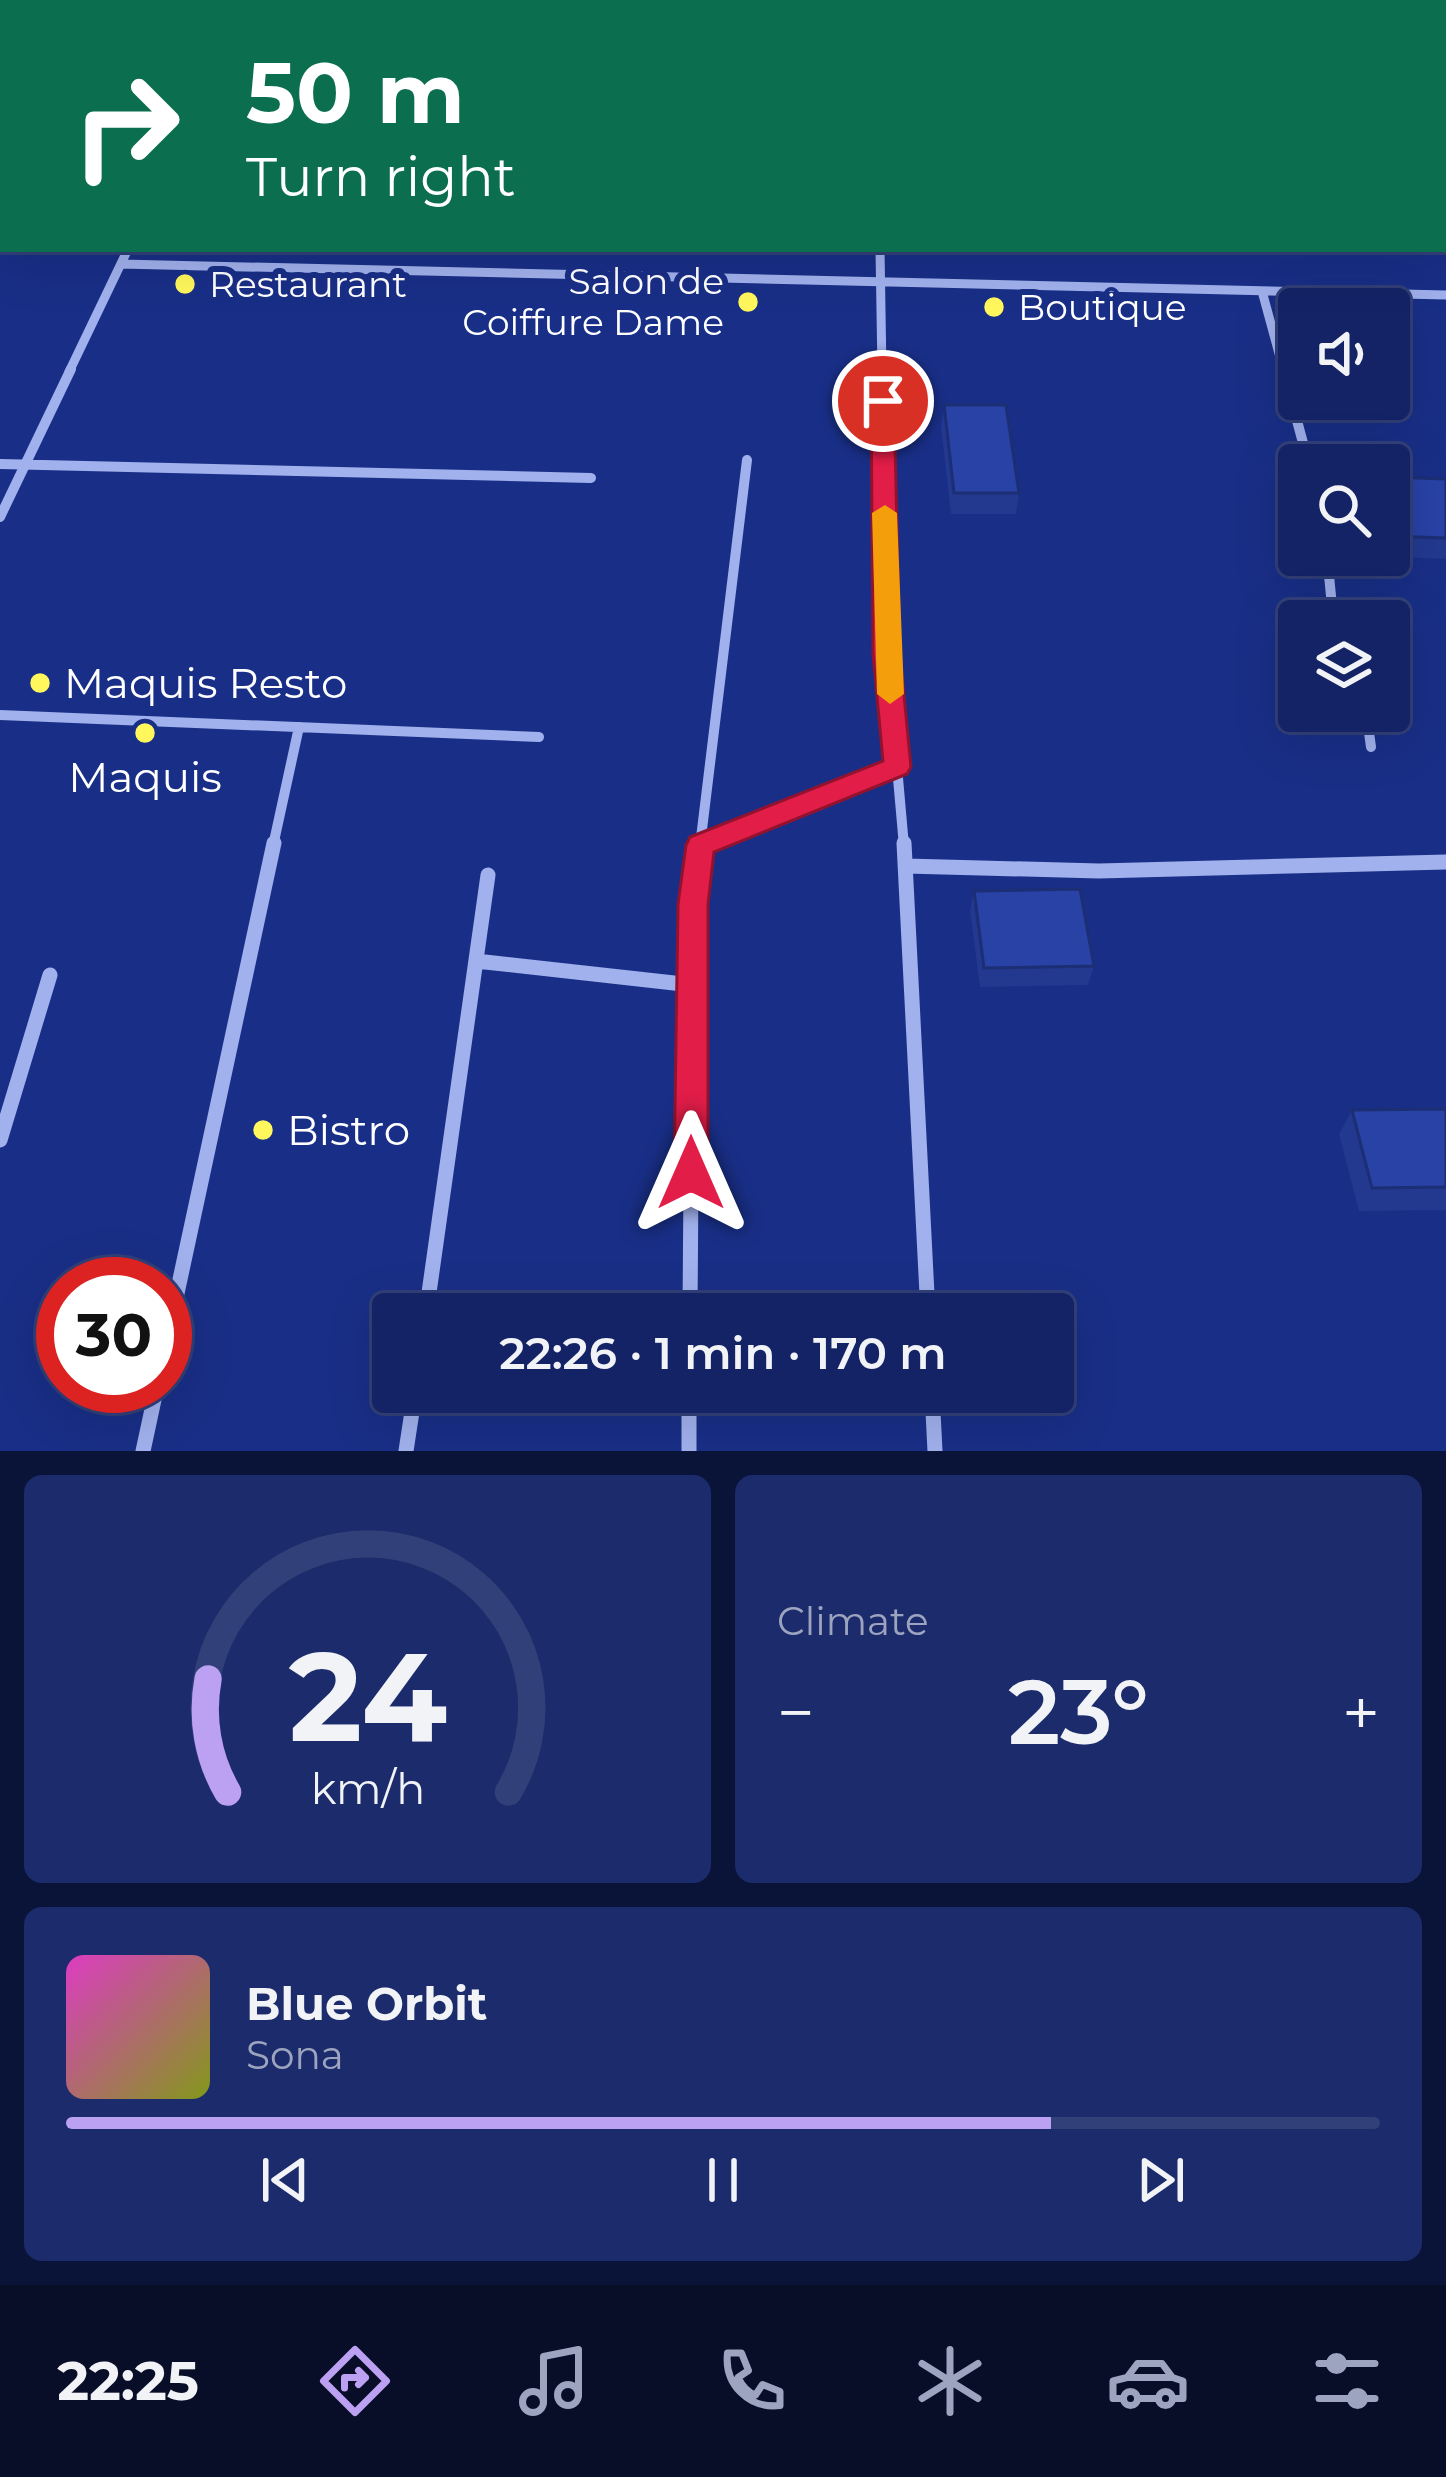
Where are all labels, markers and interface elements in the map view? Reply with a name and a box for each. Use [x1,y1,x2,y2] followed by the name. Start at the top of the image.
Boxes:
[246,42,465,144] text: 50 m
[48,48,204,204] icon: right
[246,144,516,210] text: Turn right
[462,259,724,344] place label: Salon de Coiffure Dame
[209,262,407,306] place label: Restaurant
[172,271,198,297] marker: Restaurant
[1018,285,1187,329] place label: Boutique
[1278,288,1410,732] map controls
[1278,288,1410,420] button: sound
[735,289,761,315] marker: Salon de Coiffure Dame
[981,294,1007,320] marker: Boutique
[832,350,934,452] pin
[850,368,916,434] icon: arrive
[1278,444,1410,576] button: search
[1278,600,1410,732] button: layers
[64,657,347,709] place label: Maquis Resto
[27,670,53,696] marker: Maquis Resto
[132,720,158,746] marker: Maquis
[68,751,222,803] place label: Maquis
[287,1104,410,1156] place label: Bistro
[628,1110,754,1236] position arrow
[250,1117,276,1143] marker: Bistro
[36,1257,192,1413] speed limit sign: 30
[499,1325,947,1380] text: 22:26 · 1 min · 170 m
[777,1597,929,1645] text: Climate
[288,1620,447,1772] text: 24
[1008,1657,1149,1767] text: 23°
[777,1672,815,1753] text: −
[1342,1672,1380,1753] text: +
[310,1762,425,1815] text: km/h
[246,1976,487,2031] text: Blue Orbit
[246,2031,344,2079] text: Sona
[252,2147,318,2213] icon: previous
[690,2147,756,2213] icon: pause
[1128,2147,1194,2213] icon: next
[313,2339,397,2423] icon: directions
[512,2339,596,2423] icon: music
[710,2339,794,2423] icon: phone
[908,2339,992,2423] icon: climate
[1106,2339,1190,2423] icon: car
[1305,2339,1389,2423] icon: filters
[57,2348,199,2414] text: 22:25

